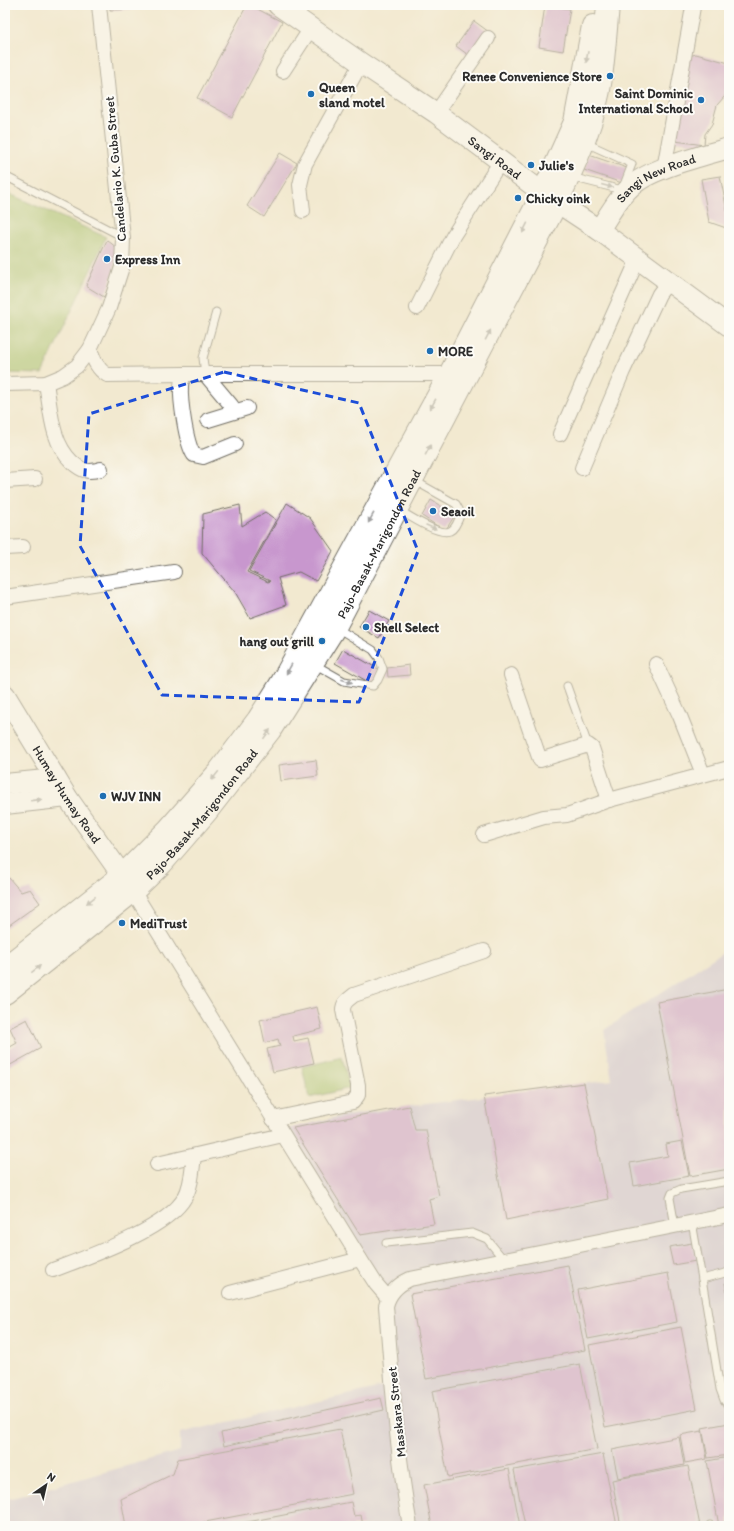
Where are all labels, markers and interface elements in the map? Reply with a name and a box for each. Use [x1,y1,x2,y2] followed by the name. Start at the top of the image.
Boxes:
[584,51,590,64] one-way arrow
[462,69,602,84] place label: Renee Convenience Store
[605,71,615,81] marker: Renee Convenience Store
[319,80,385,110] place label: Queen sland motel
[579,86,693,116] place label: Saint Dominic International School
[306,89,316,99] marker: Queen sland motel
[696,95,706,105] marker: Saint Dominic International School
[102,96,129,242] street label: Candelario K. Guba Street
[465,133,524,182] street label: Sangi Road
[613,151,697,206] street label: Sangi New Road
[538,158,574,173] place label: Julie's
[526,160,536,170] marker: Julie's
[601,183,613,189] one-way arrow
[526,191,590,207] place label: Chicky oink
[513,193,523,203] marker: Chicky oink
[522,222,528,233] one-way arrow
[115,252,181,268] place label: Express Inn
[102,254,112,264] marker: Express Inn
[485,329,491,341] one-way arrow
[438,344,474,359] place label: MORE
[425,346,435,356] marker: MORE
[430,398,437,410] one-way arrow
[424,444,431,456] one-way arrow
[334,467,424,621] street label: Pajo-Basak-Marigondon Road
[441,504,475,519] place label: Seaoil
[428,506,438,516] marker: Seaoil
[368,512,375,524] one-way arrow
[426,525,438,531] one-way arrow
[374,620,439,635] place label: Shell Select
[361,622,371,632] marker: Shell Select
[240,634,314,650] place label: hang out grill
[317,636,327,646] marker: hang out grill
[286,663,292,675] one-way arrow
[341,678,353,684] one-way arrow
[263,728,271,739] one-way arrow
[29,743,104,846] street label: Humay Humay Road
[143,746,261,883] street label: Pajo-Basak-Marigondon Road
[211,771,220,782] one-way arrow
[111,789,161,804] place label: WJV INN
[98,791,108,801] marker: WJV INN
[30,797,42,803] one-way arrow
[86,896,97,905] one-way arrow
[130,916,187,931] place label: MediTrust
[117,918,127,928] marker: MediTrust
[30,965,41,973] one-way arrow
[384,1366,409,1458] street label: Masskara Street
[26,1465,66,1505] north arrow
[45,1470,58,1485] text: N

